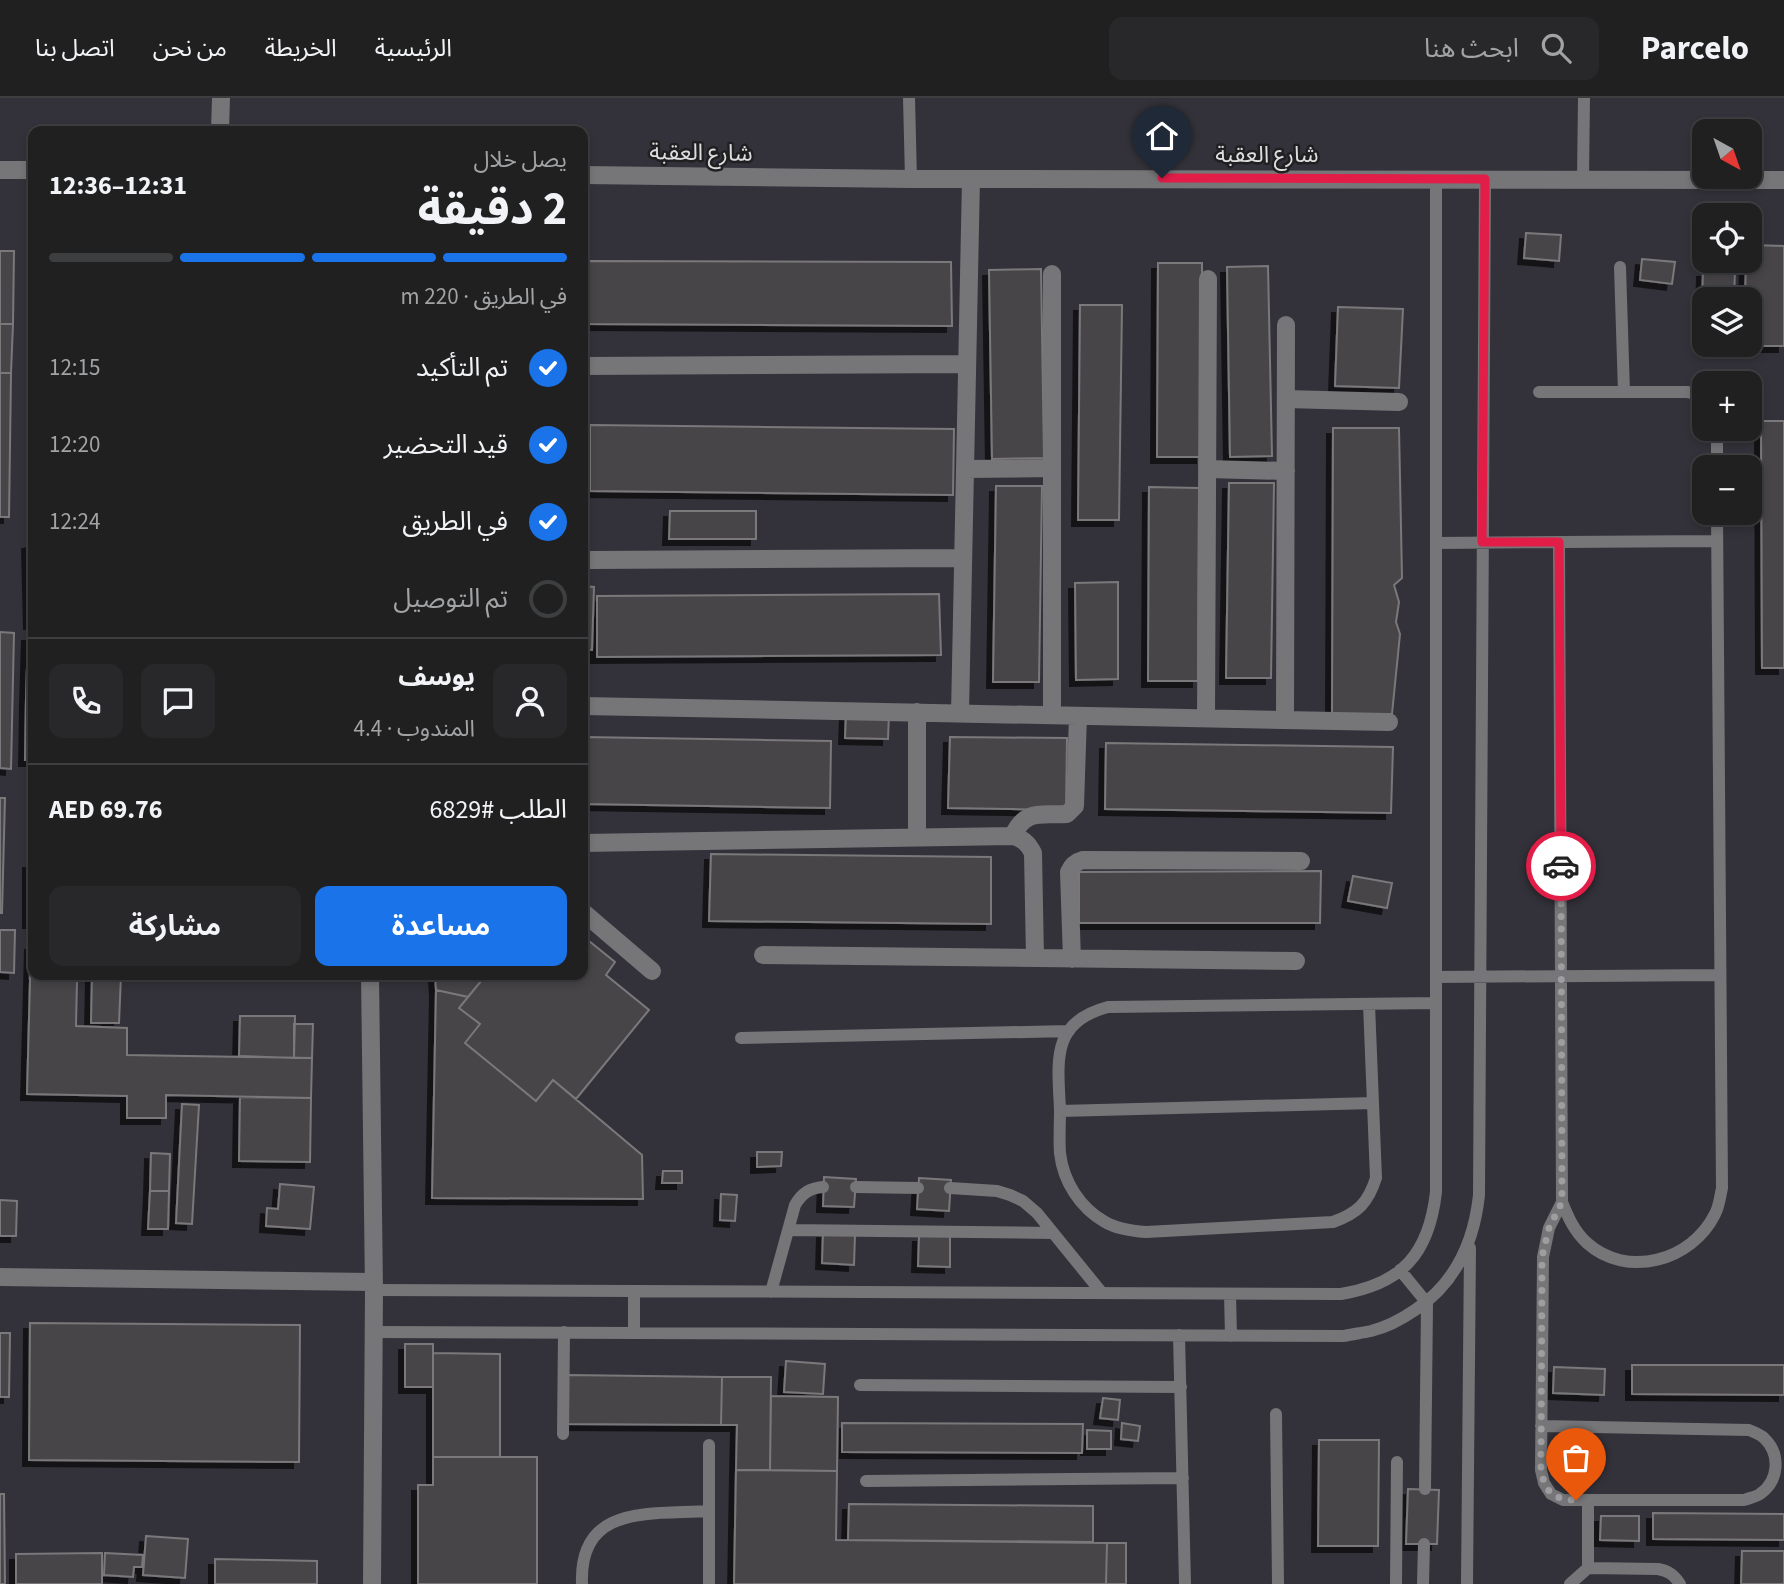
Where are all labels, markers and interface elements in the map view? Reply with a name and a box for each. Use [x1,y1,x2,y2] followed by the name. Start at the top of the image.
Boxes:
[1109,17,1599,80] search box
[1641,25,1749,72] text: Parcelo
[1537,29,1575,67] icon: search
[1424,30,1519,67] text: ابحث هنا
[35,31,115,66] text: اتصل بنا
[153,31,227,66] text: من نحن
[265,31,337,66] text: الخريطة
[375,31,452,66] text: الرئيسية
[1132,106,1192,178] pin
[1143,117,1181,155] icon: home
[1692,119,1762,189] north arrow
[1692,119,1762,525] map controls
[649,135,753,170] street label: شارع العقبة
[1215,138,1319,171] street label: شارع العقبة
[474,143,567,176] text: يصل خلال
[49,167,187,204] text: 12:31–12:36
[418,177,567,242] text: 2 دقيقة
[1692,203,1762,273] button: locate
[401,280,567,313] text: في الطريق · 220 m
[1692,287,1762,357] button: layers
[416,349,508,386] text: تم التأكيد
[529,349,567,387] icon: check
[49,351,100,384] text: 12:15
[1692,371,1762,441] button: +
[384,426,508,463] text: قيد التحضير
[529,426,567,464] icon: check
[49,428,100,461] text: 12:20
[1692,455,1762,525] button: −
[402,503,508,540] text: في الطريق
[529,503,567,541] icon: check
[49,505,100,538] text: 12:24
[393,580,508,617] text: تم التوصيل
[398,658,475,695] text: يوسف
[49,664,123,738] button: phone
[141,664,215,738] button: chat
[493,664,567,738] button: person
[353,712,475,745] text: المندوب · 4.4
[49,791,163,828] text: AED 69.76
[430,791,567,828] text: الطلب #6829
[1526,831,1596,901] courier
[1542,847,1580,885] icon: car
[49,886,301,966] button: مشاركة
[315,886,567,966] button: مساعدة
[1546,1428,1606,1500] pin
[1557,1439,1595,1477] icon: bag

